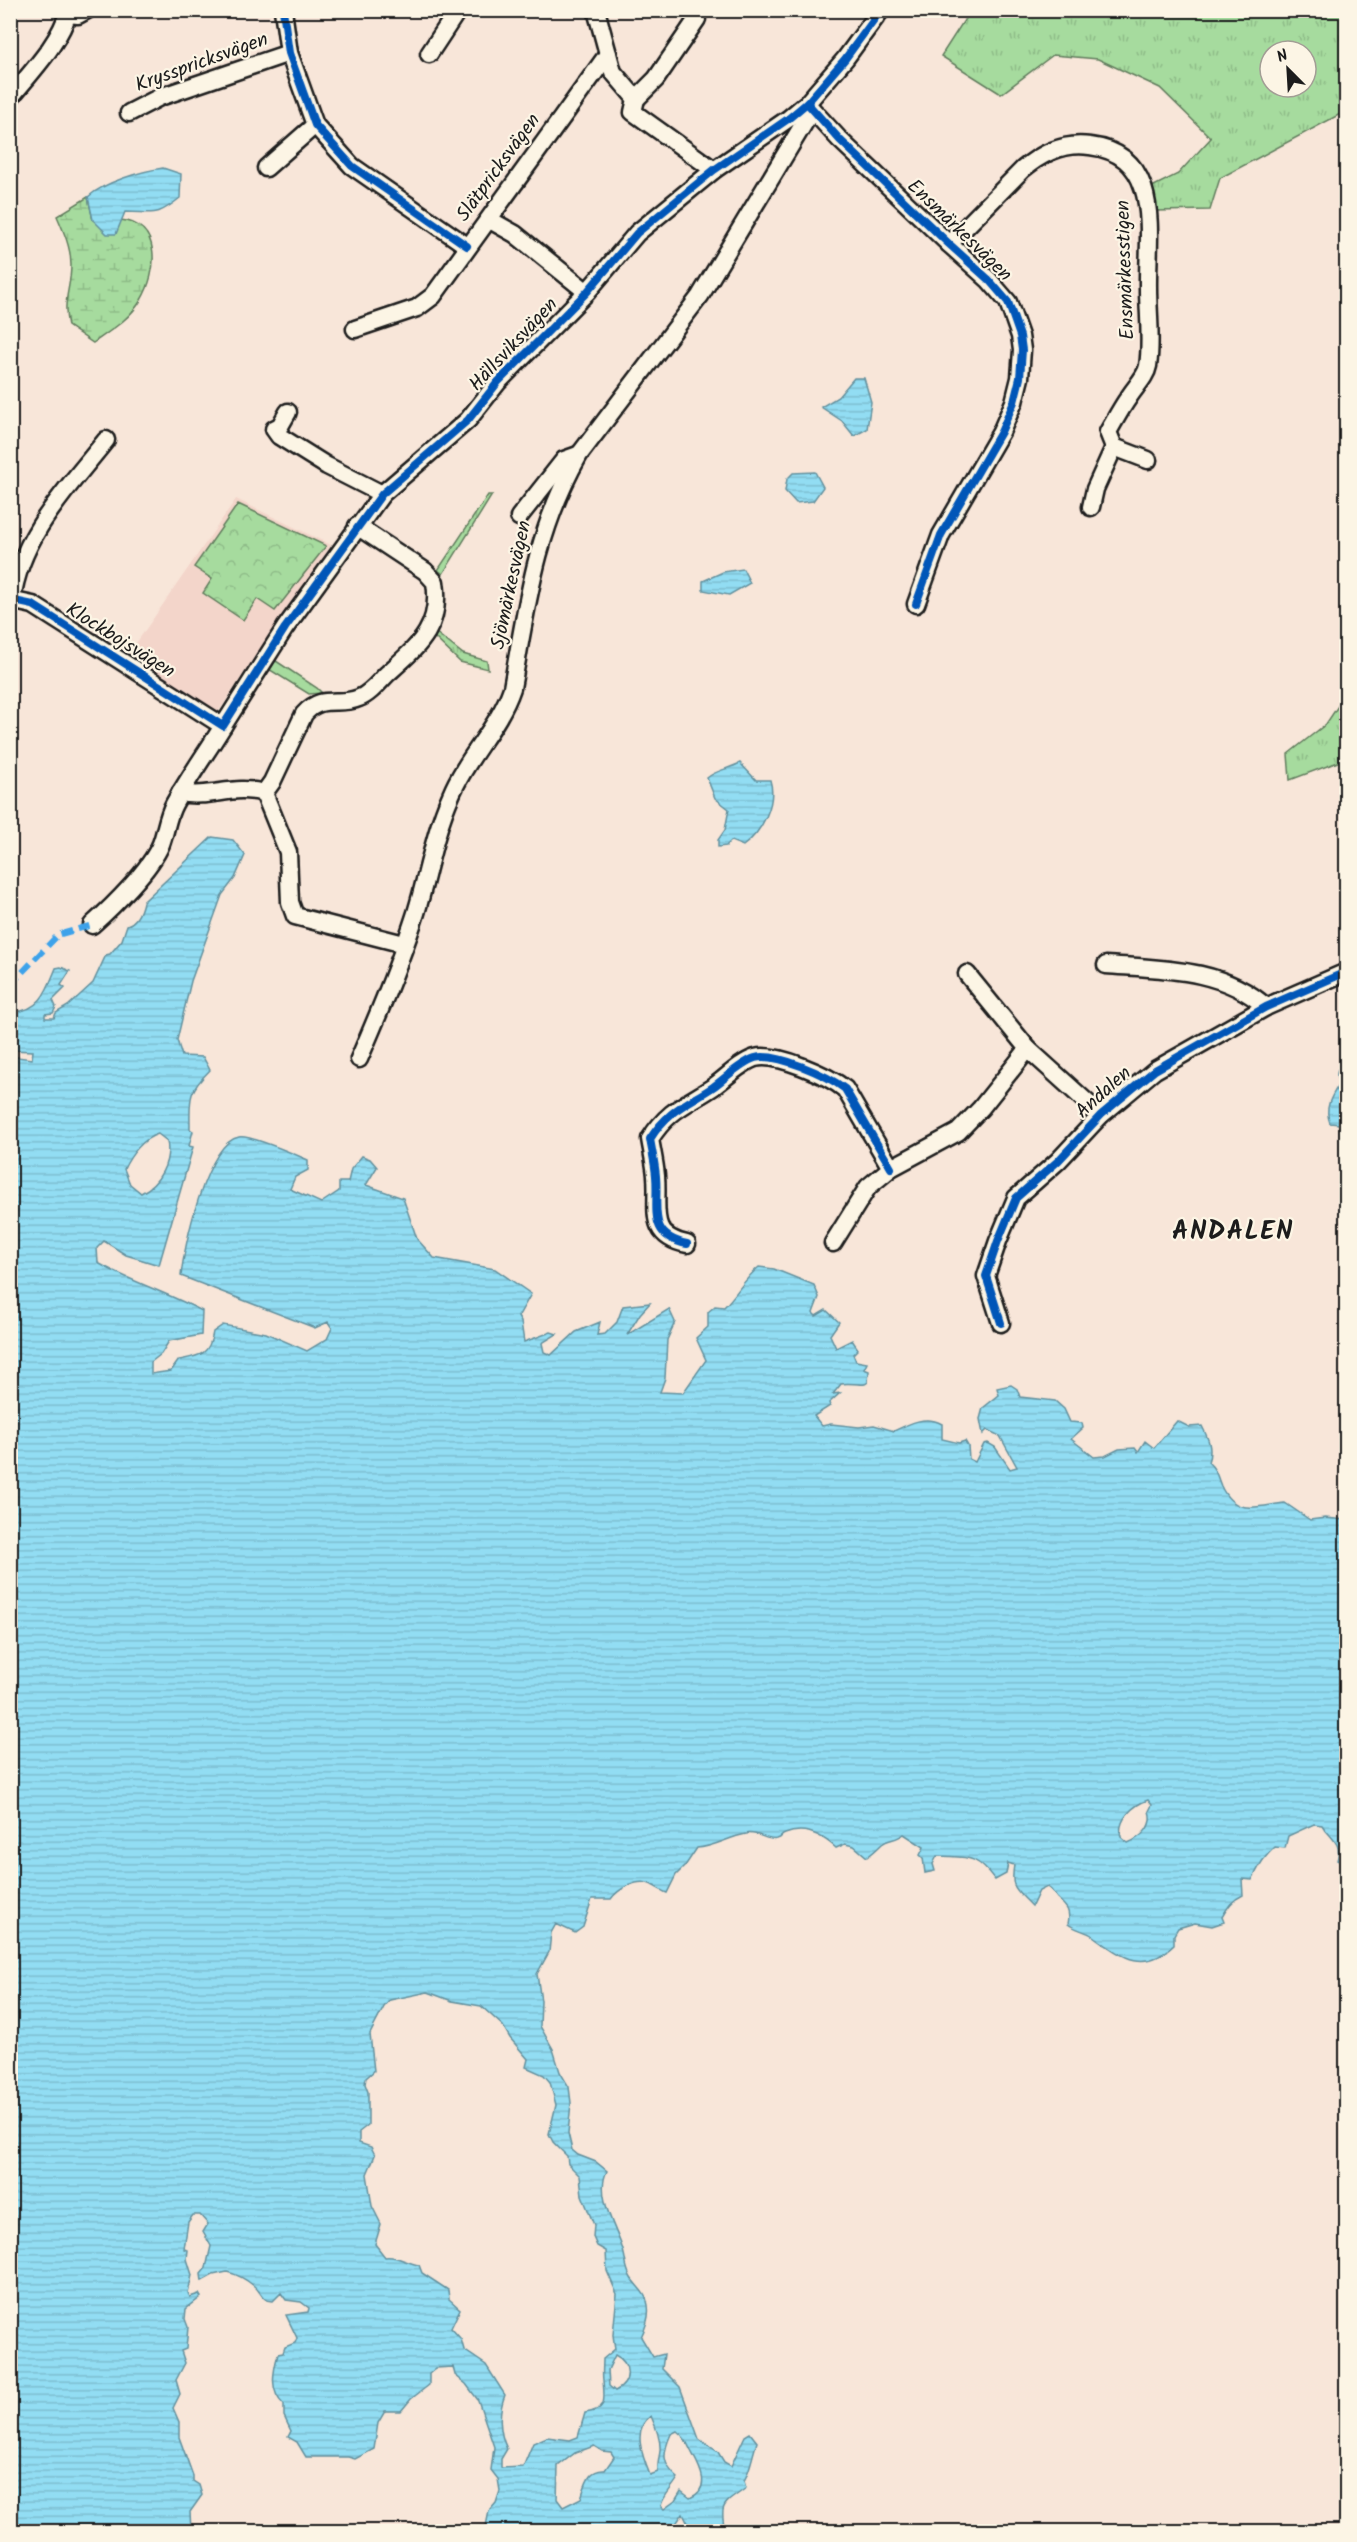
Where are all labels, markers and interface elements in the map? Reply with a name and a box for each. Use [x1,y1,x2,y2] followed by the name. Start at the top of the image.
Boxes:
[131,24,273,102] street label: Krysspricksvägen
[1258,39,1318,99] north arrow
[1273,43,1292,70] text: N
[449,107,549,229] street label: Slätpricksvägen
[899,172,1019,290] street label: Ensmärkesvägen
[1108,200,1144,340] street label: Ensmärkesstigen
[462,290,566,400] street label: Hällsviksvägen
[483,518,541,652] street label: Sjömärkesvägen
[59,595,181,687] street label: Klockbojsvägen
[1068,1059,1140,1127] street label: Andalen
[1172,1211,1294,1253] district label: ANDALEN

